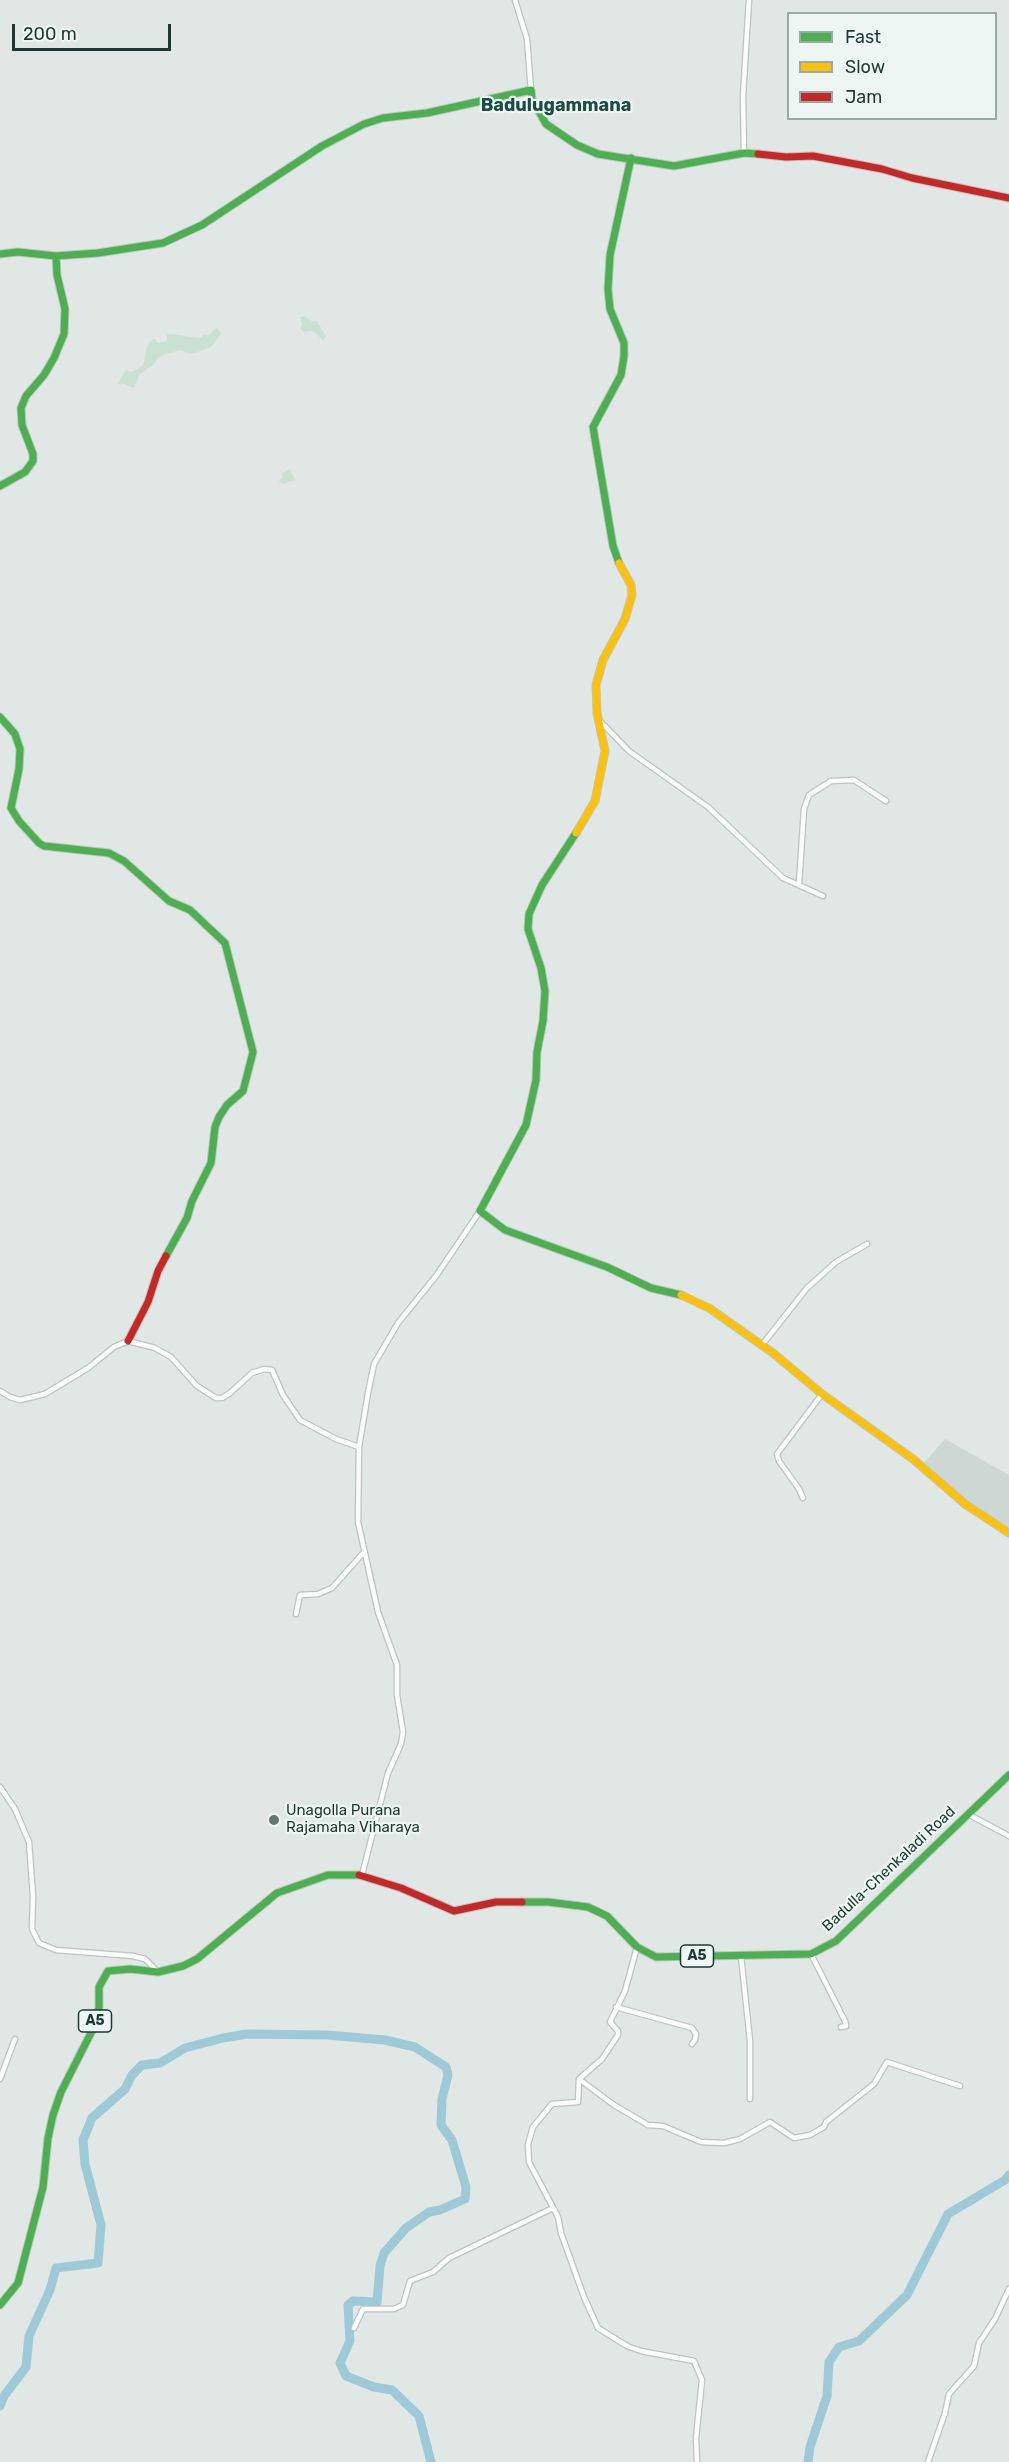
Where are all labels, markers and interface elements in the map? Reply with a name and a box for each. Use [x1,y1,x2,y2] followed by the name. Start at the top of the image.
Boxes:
[15,12,174,50] scale bar
[787,12,997,120] legend
[23,23,77,45] text: 200 m
[845,26,881,48] text: Fast
[845,56,885,78] text: Slow
[845,86,882,108] text: Jam
[481,95,631,117] district label: Badulugammana
[286,1802,420,1837] place label: Unagolla Purana Rajamaha Viharaya
[819,1803,959,1935] street label: Badulla-Chenkaladi Road
[267,1813,281,1827] marker: Unagolla Purana Rajamaha Viharaya
[680,1945,714,1967] road number: A5
[78,2010,112,2032] road number: A5

